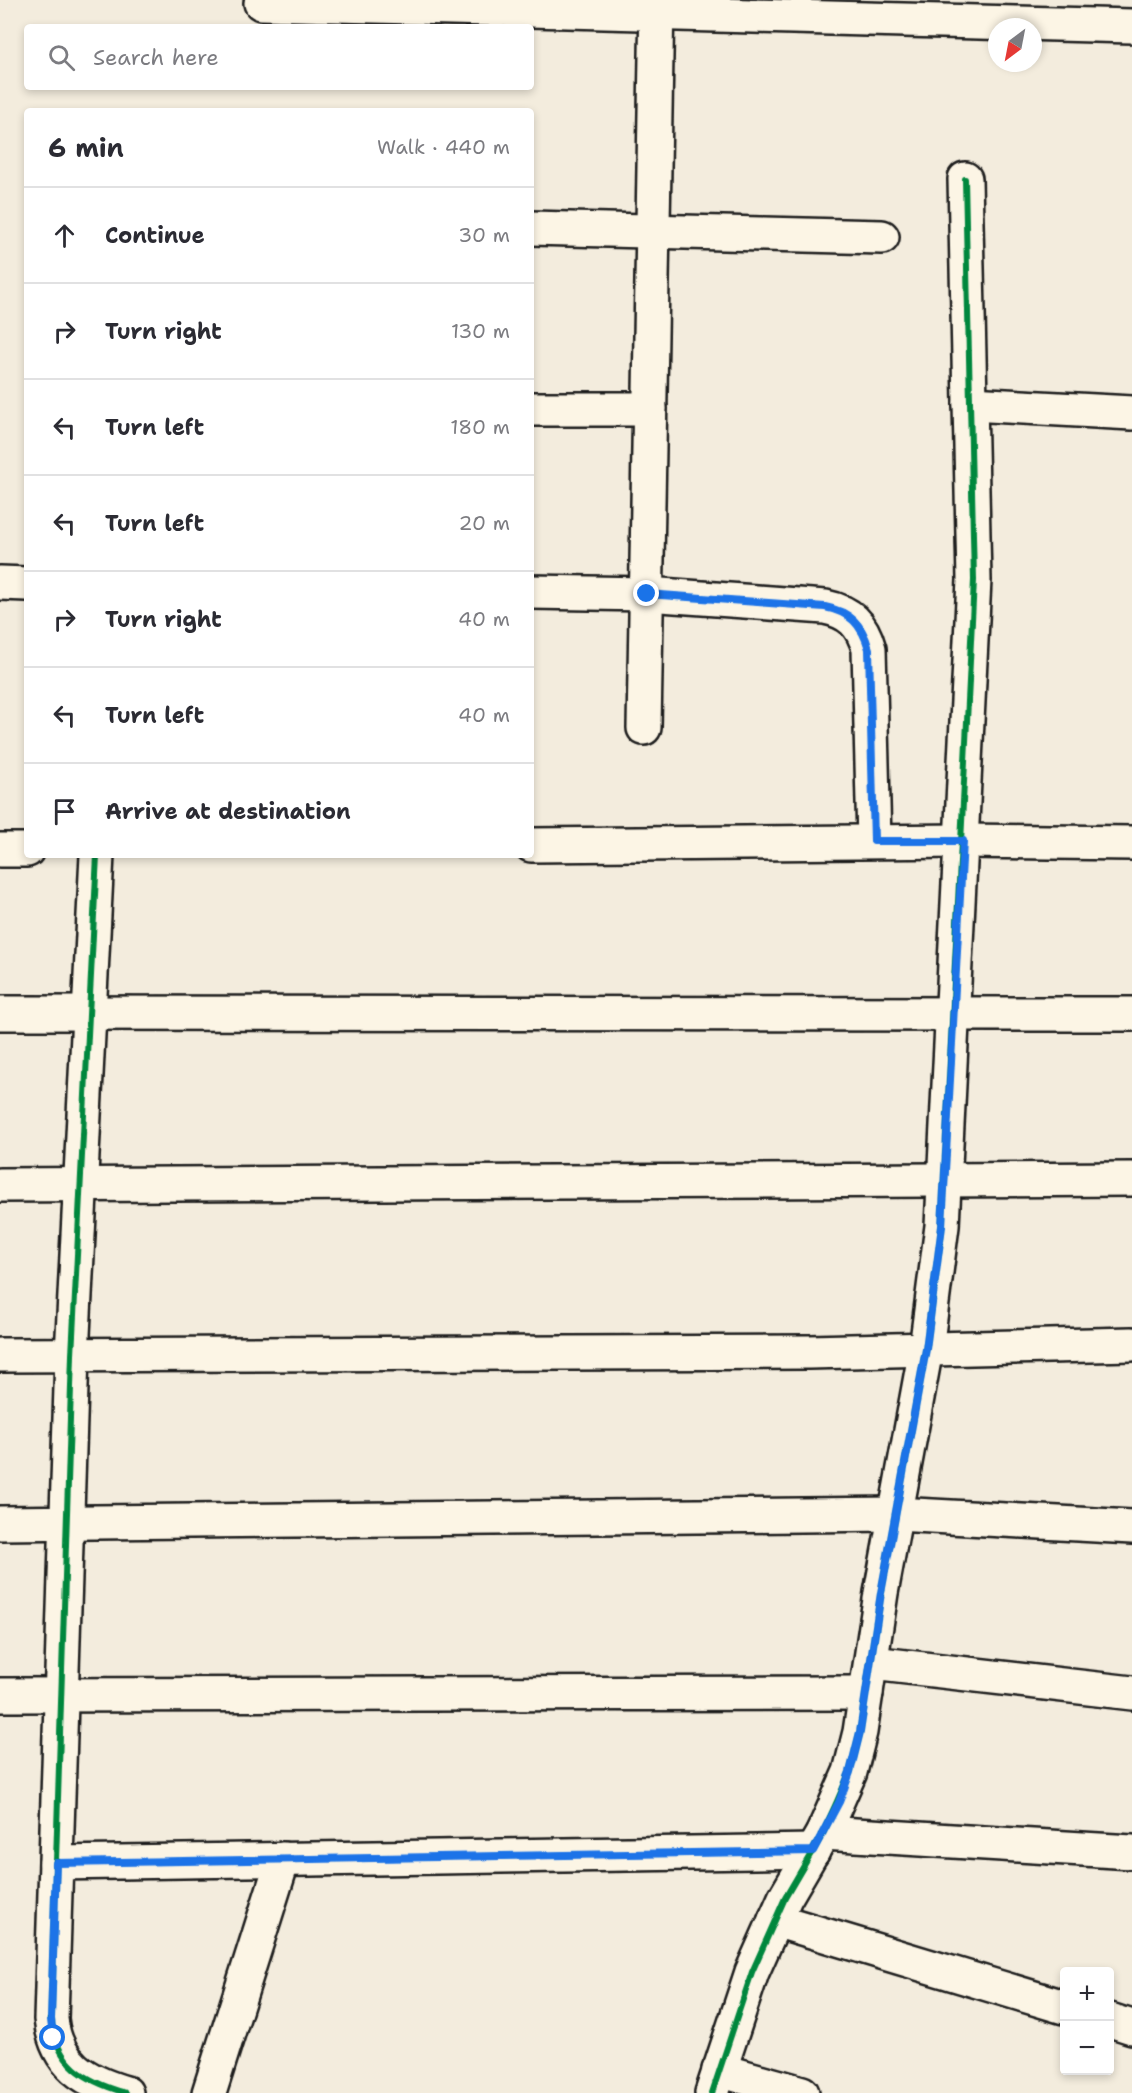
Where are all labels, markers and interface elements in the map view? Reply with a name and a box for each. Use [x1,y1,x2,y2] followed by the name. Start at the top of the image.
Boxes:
[988,18,1042,72] north arrow
[24,24,534,90] search box
[45,41,78,74] icon: search
[93,43,219,72] text: Search here
[48,130,124,165] text: 6 min
[377,134,510,160] text: Walk · 440 m
[48,219,81,252] icon: ahead
[105,221,205,250] text: Continue
[458,222,510,248] text: 30 m
[48,315,81,348] icon: right
[105,317,222,346] text: Turn right
[451,318,510,344] text: 130 m
[48,411,81,444] icon: left
[105,413,204,442] text: Turn left
[450,414,510,440] text: 180 m
[48,507,81,540] icon: left
[105,509,204,538] text: Turn left
[459,510,510,536] text: 20 m
[633,580,659,606] route end
[48,603,81,636] icon: right
[105,605,222,634] text: Turn right
[458,606,510,632] text: 40 m
[48,699,81,732] icon: left
[105,701,204,730] text: Turn left
[458,702,510,728] text: 40 m
[48,795,81,828] icon: arrive
[105,797,351,826] text: Arrive at destination
[1060,1967,1114,2075] map controls
[1060,1967,1114,2021] button: +
[1060,2021,1114,2075] button: −
[39,2024,65,2050] route start

